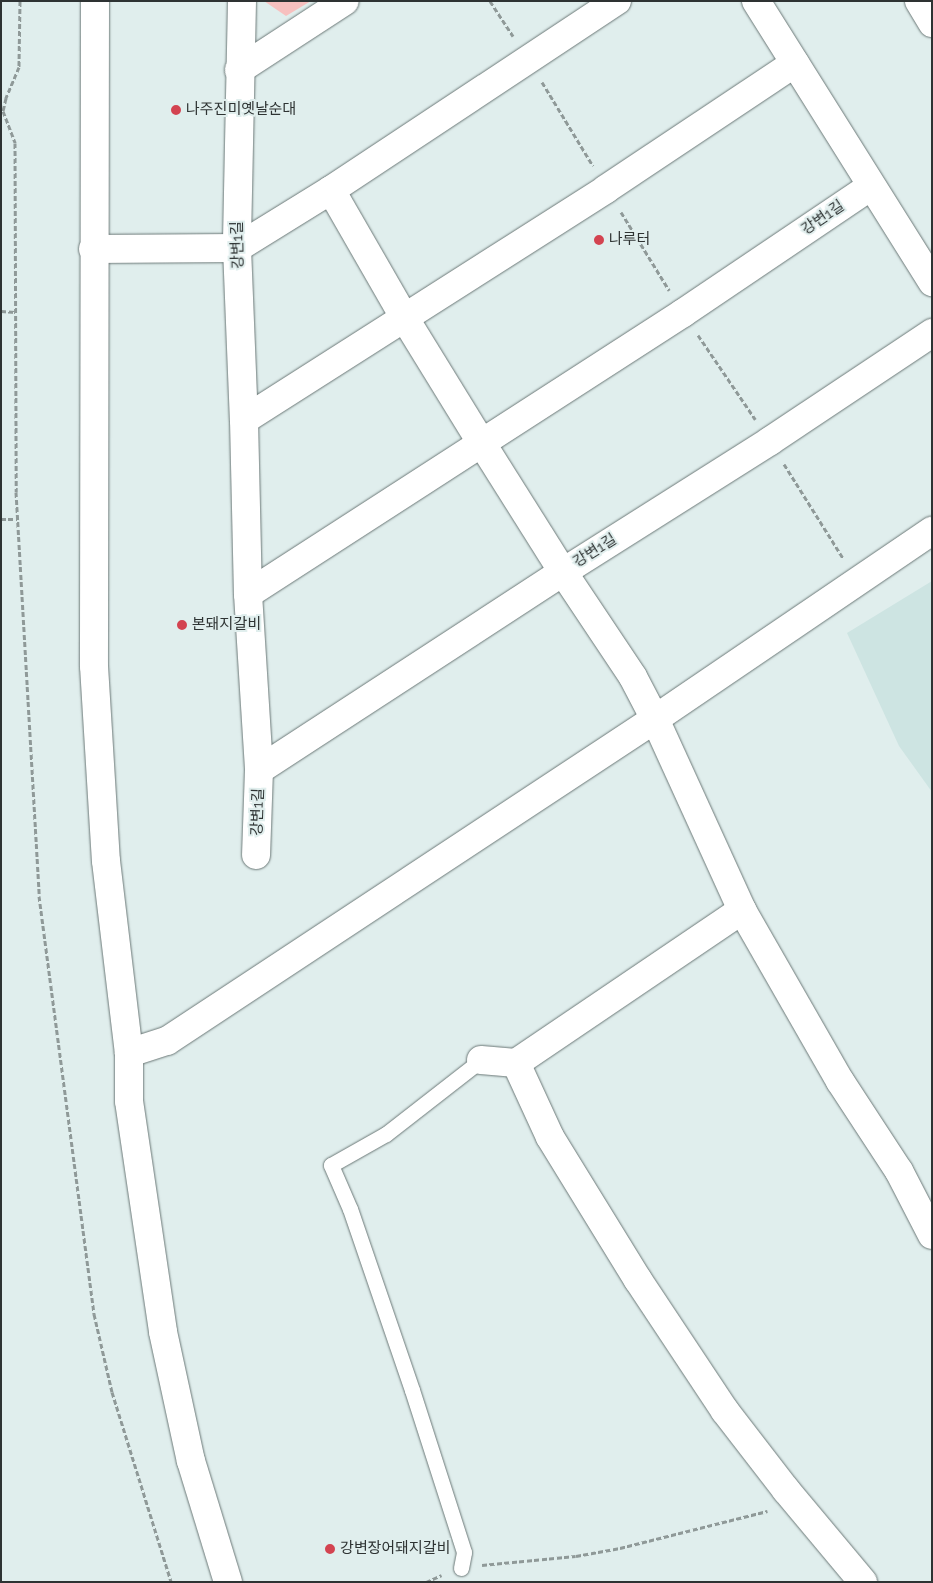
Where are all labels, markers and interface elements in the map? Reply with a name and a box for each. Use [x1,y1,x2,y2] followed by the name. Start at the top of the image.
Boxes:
[186,101,296,119] place label: 나주진미옛날순대
[170,104,182,116] marker: 나주진미옛날순대
[798,197,848,239] street label: 강변1길
[229,221,247,269] street label: 강변1길
[609,231,650,249] place label: 나루터
[593,234,605,246] marker: 나루터
[570,531,620,571] street label: 강변1길
[192,616,261,634] place label: 본돼지갈비
[176,619,188,631] marker: 본돼지갈비
[248,788,268,836] street label: 강변1길
[340,1540,450,1558] place label: 강변장어돼지갈비
[324,1543,336,1555] marker: 강변장어돼지갈비

